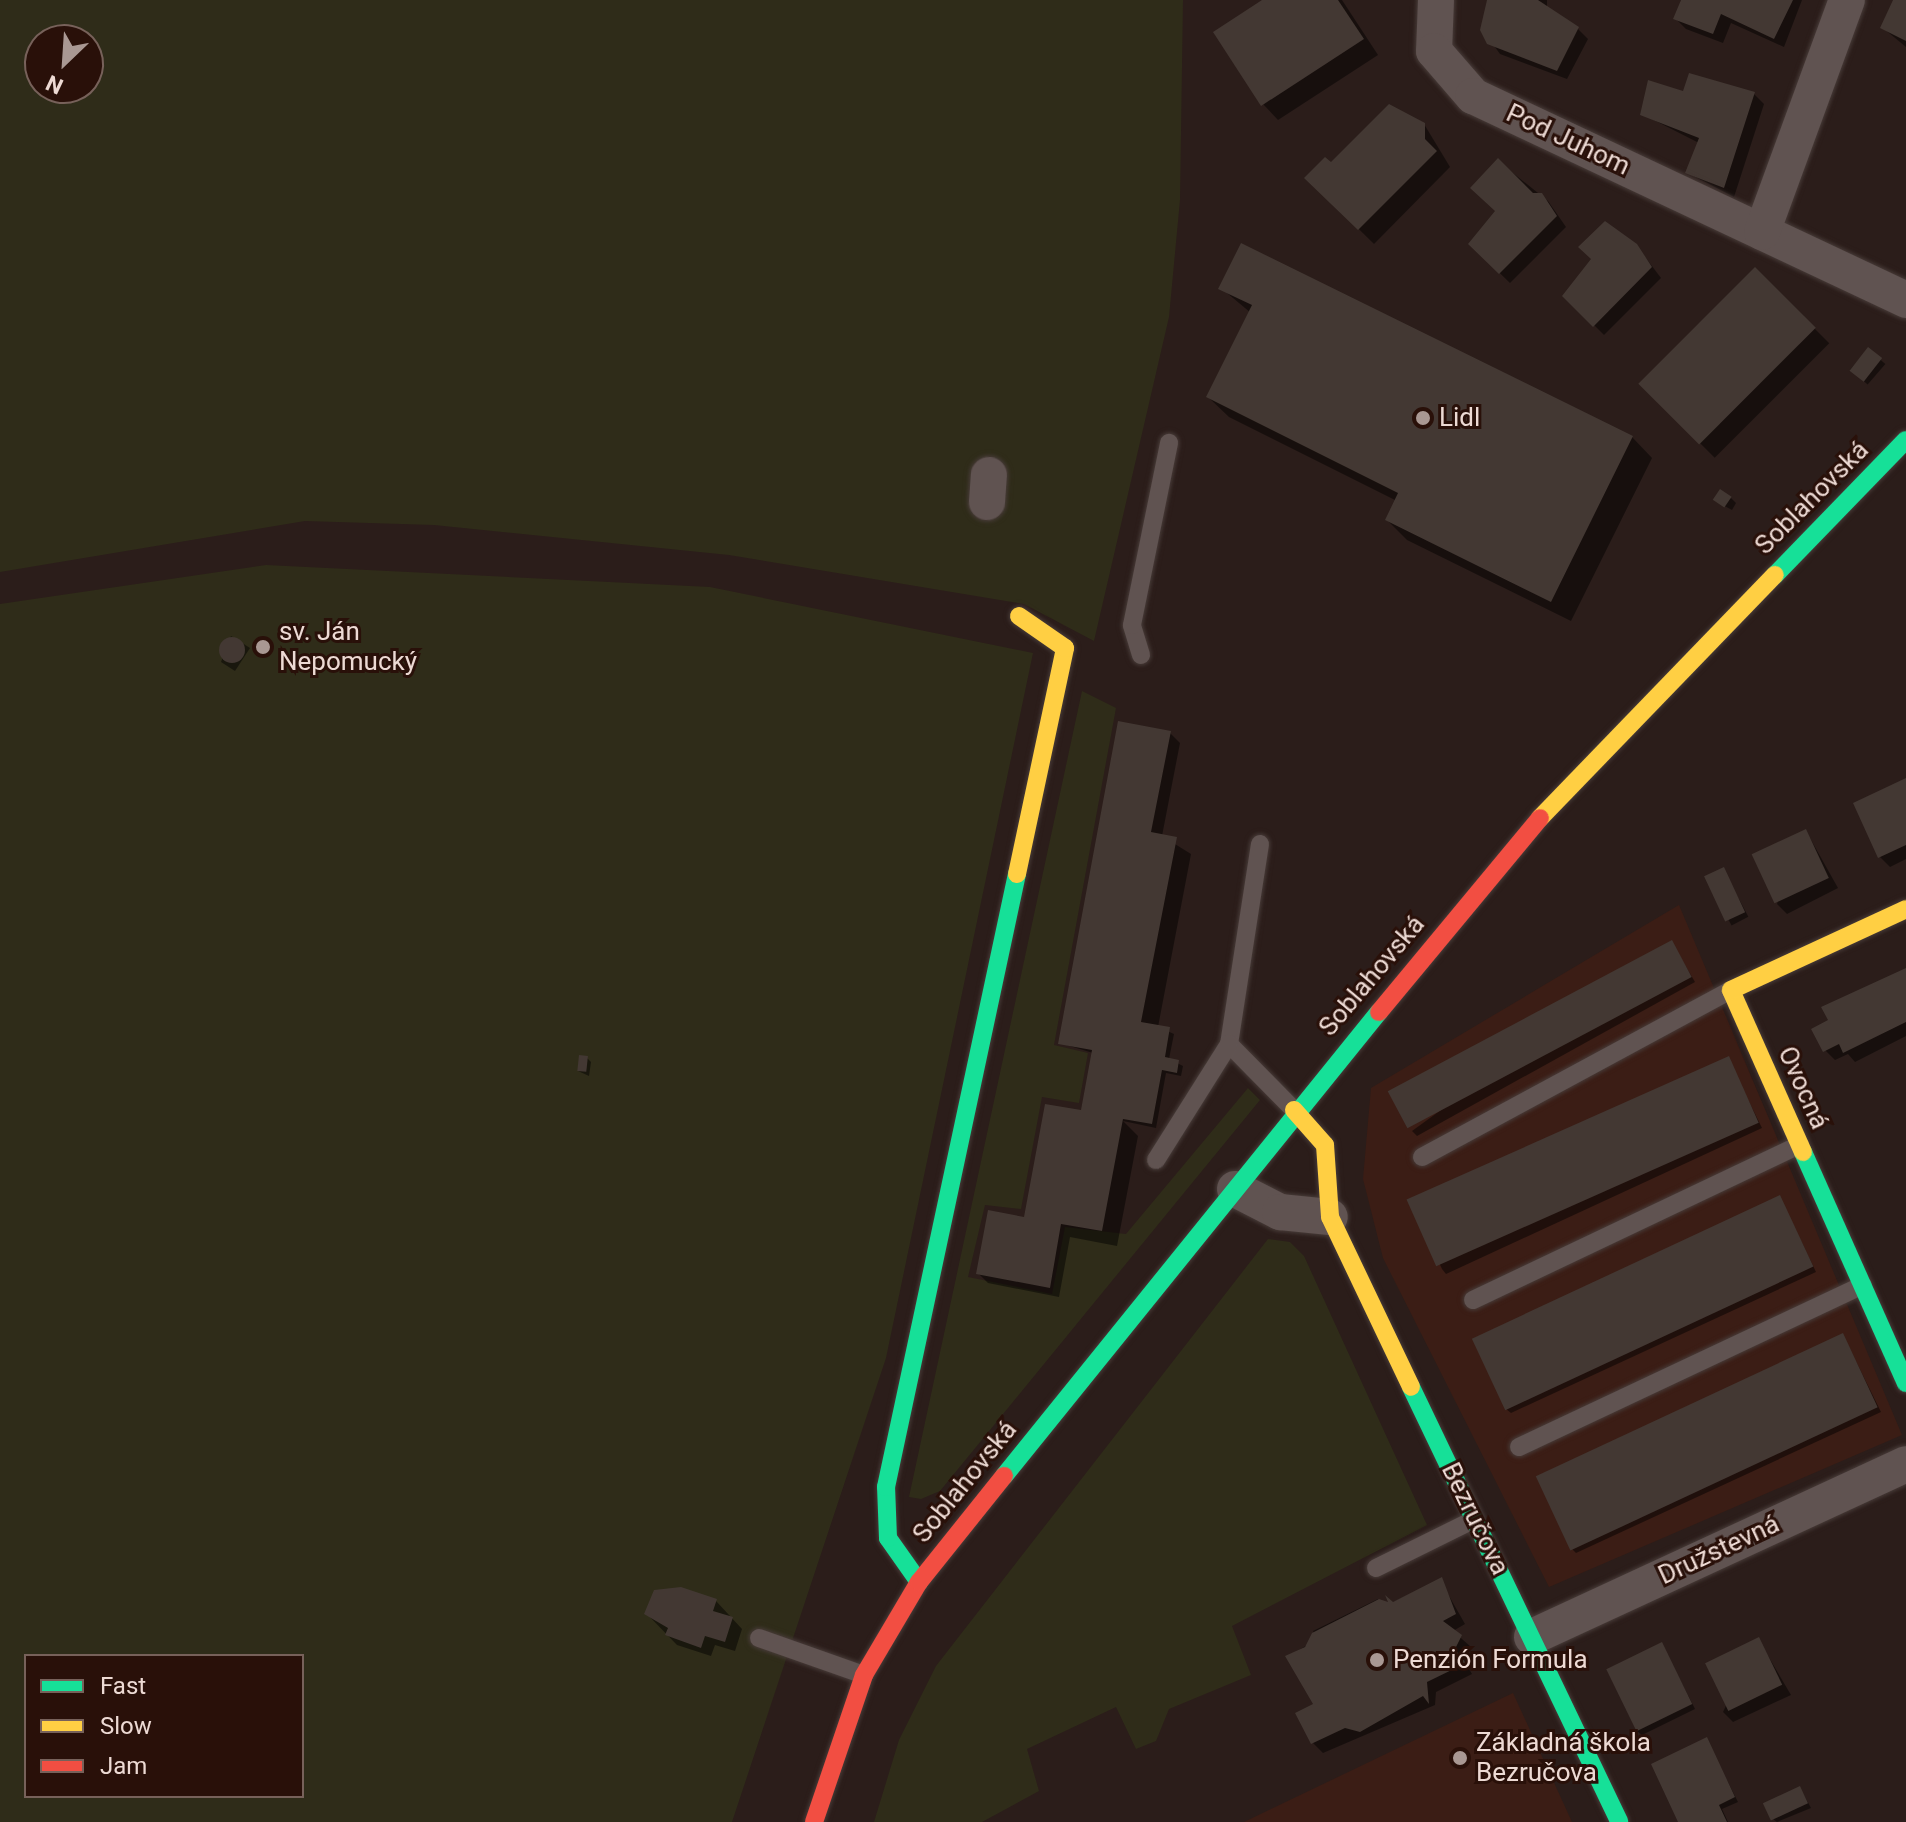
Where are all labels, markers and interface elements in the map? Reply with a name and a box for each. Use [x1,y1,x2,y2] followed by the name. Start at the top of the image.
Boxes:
[24,24,104,104] north arrow
[42,70,67,99] text: N
[1501,98,1635,182] street label: Pod Juhom
[1439,402,1480,434] place label: Lidl
[1414,409,1432,427] marker: Lidl
[1749,435,1875,561] street label: Soblahovská
[279,616,417,678] place label: sv. Ján Nepomucký
[254,638,272,656] marker: sv. Ján Nepomucký
[1313,909,1431,1043] street label: Soblahovská
[1771,1042,1835,1134] street label: Ovocná
[906,1415,1024,1549] street label: Soblahovská
[1434,1458,1516,1580] street label: Bezručova
[1654,1508,1784,1592] street label: Družstevná
[1393,1644,1588,1676] place label: Penzión Formula
[1368,1651,1386,1669] marker: Penzión Formula
[24,1654,304,1798] legend
[100,1672,146,1700] text: Fast
[100,1712,152,1740] text: Slow
[1476,1727,1651,1788] place label: Základná škola Bezručova
[1451,1749,1469,1767] marker: Základná škola Bezručova
[100,1752,147,1780] text: Jam

